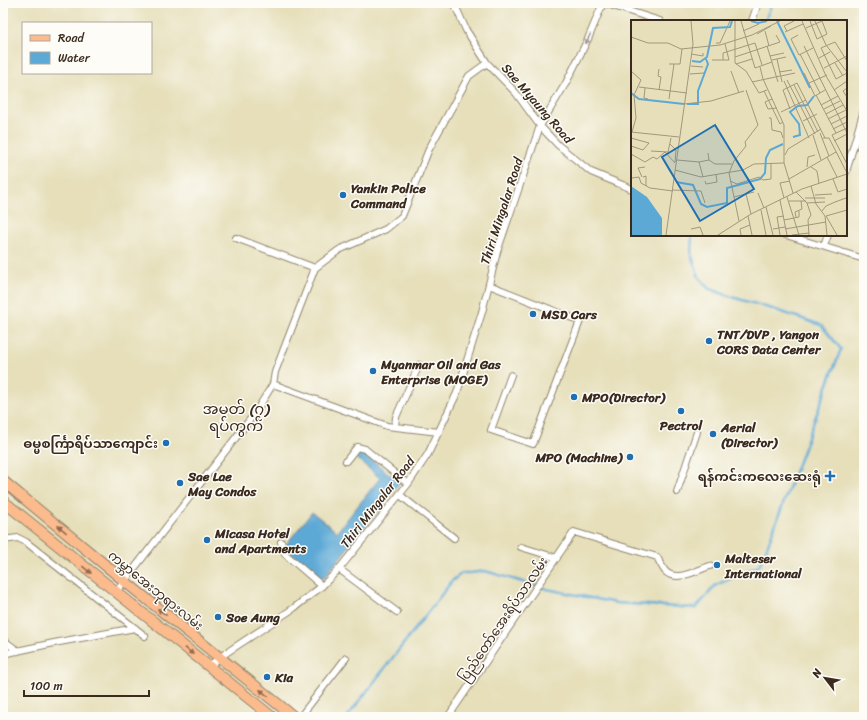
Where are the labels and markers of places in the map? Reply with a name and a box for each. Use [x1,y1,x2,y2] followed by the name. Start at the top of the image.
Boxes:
[350,177,426,215] place label: Yankin Police Command
[338,190,348,200] marker: Yankin Police Command
[540,303,598,326] place label: MSD Cars
[528,309,538,319] marker: MSD Cars
[716,323,822,361] place label: TNT/DVP , Yangon CORS Data Center
[704,336,714,346] marker: TNT/DVP , Yangon CORS Data Center
[380,353,502,391] place label: Myanmar Oil and Gas Enterprise (MOGE)
[368,366,378,376] marker: Myanmar Oil and Gas Enterprise (MOGE)
[581,386,666,409] place label: MPO(Director)
[569,392,579,402] marker: MPO(Director)
[676,406,686,416] marker: Pectrol
[660,414,703,437] place label: Pectrol
[720,416,778,454] place label: Aerial (Director)
[708,429,718,439] marker: Aerial (Director)
[23,432,158,455] place label: ဓမ္မစင်္ကြာရိပ်သာကျောင်း
[161,438,171,448] marker: ဓမ္မစင်္ကြာရိပ်သာကျောင်း
[535,446,623,469] place label: MPO (Machine)
[625,452,635,462] marker: MPO (Machine)
[187,465,257,503] place label: Sae Lae May Condos
[698,465,821,488] place label: ရန်ကင်းကလေးဆေးရုံ
[824,470,836,482] marker: ရန်ကင်းကလေးဆေးရုံ
[175,478,185,488] marker: Sae Lae May Condos
[214,522,307,560] place label: Micasa Hotel and Apartments
[202,535,212,545] marker: Micasa Hotel and Apartments
[724,547,803,585] place label: Malteser International
[712,560,722,570] marker: Malteser International
[225,606,280,629] place label: Soe Aung
[213,612,223,622] marker: Soe Aung
[274,666,293,689] place label: Kia
[262,672,272,682] marker: Kia

